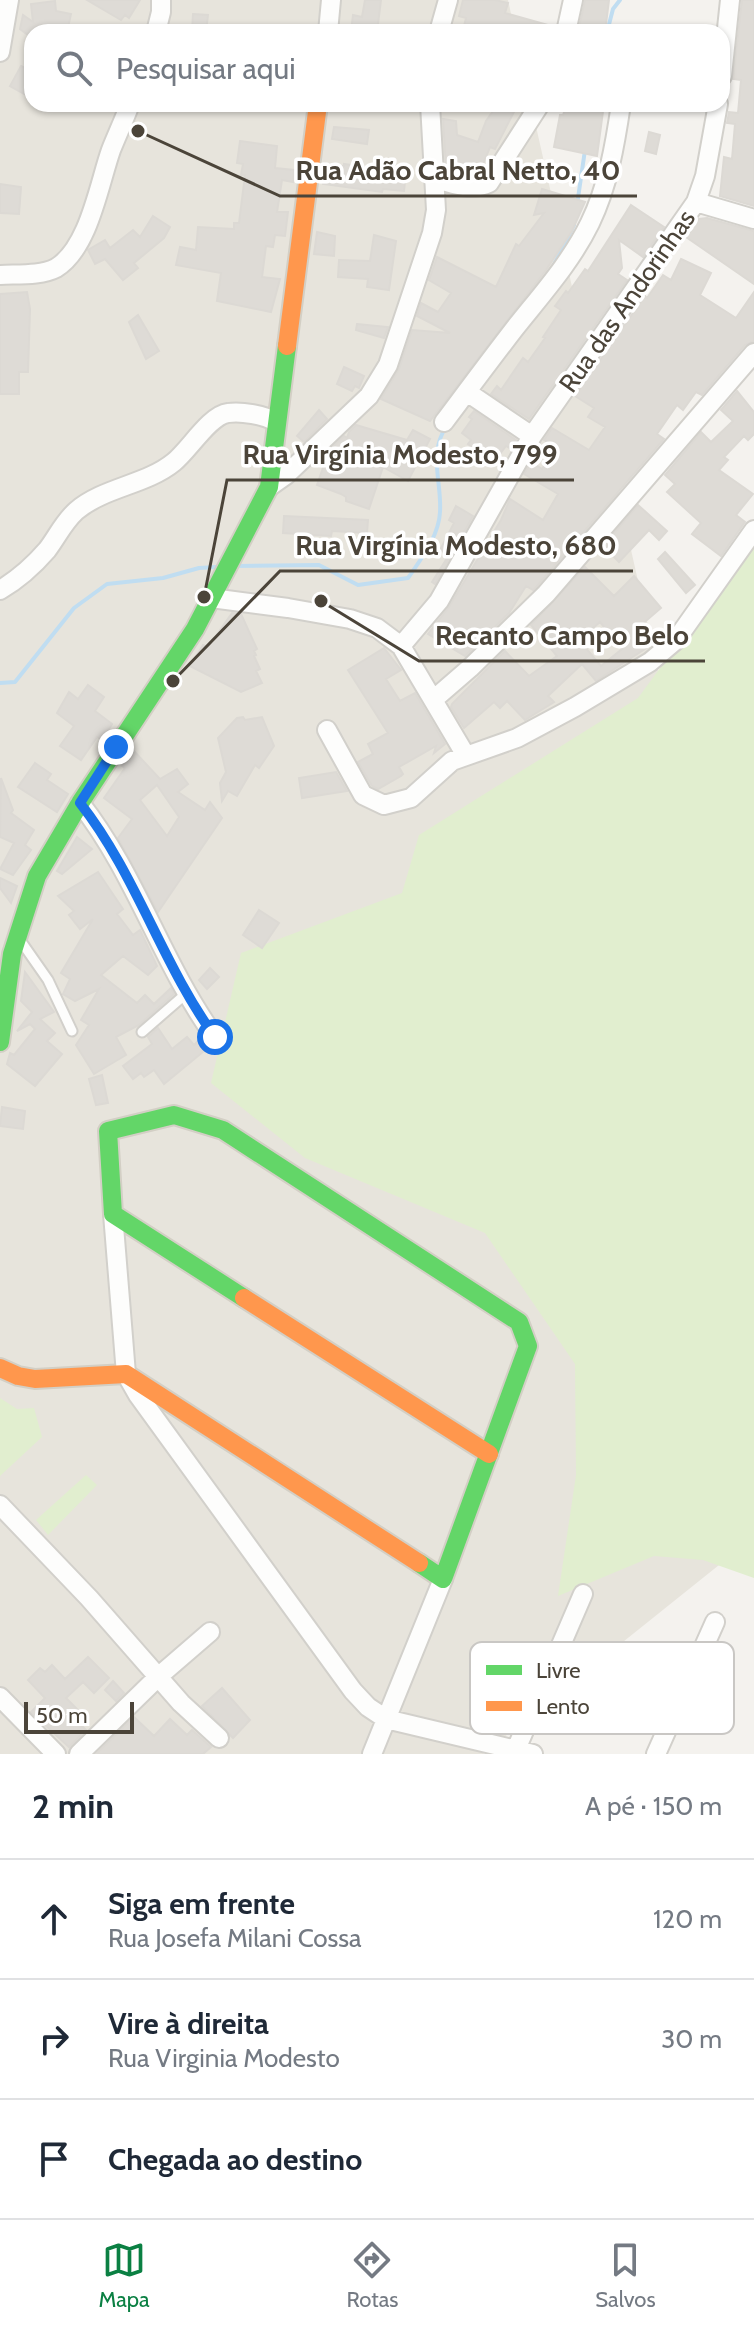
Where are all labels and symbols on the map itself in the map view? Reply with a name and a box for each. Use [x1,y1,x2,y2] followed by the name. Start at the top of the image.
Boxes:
[280,144,637,196] callout: Rua Adão Cabral Netto, 40
[296,153,620,187] text: Rua Adão Cabral Netto, 40
[552,203,702,399] street label: Rua das Andorinhas
[227,428,574,480] callout: Rua Virgínia Modesto, 799
[242,437,558,471] text: Rua Virgínia Modesto, 799
[280,519,633,571] callout: Rua Virgínia Modesto, 680
[295,528,617,562] text: Rua Virgínia Modesto, 680
[419,609,705,661] callout: Recanto Campo Belo
[435,618,689,652] text: Recanto Campo Belo
[98,729,134,765] route end
[197,1019,233,1055] route start
[470,1642,734,1734] legend
[536,1657,580,1684] text: Livre
[536,1693,590,1720] text: Lento
[24,1698,134,1734] scale bar

